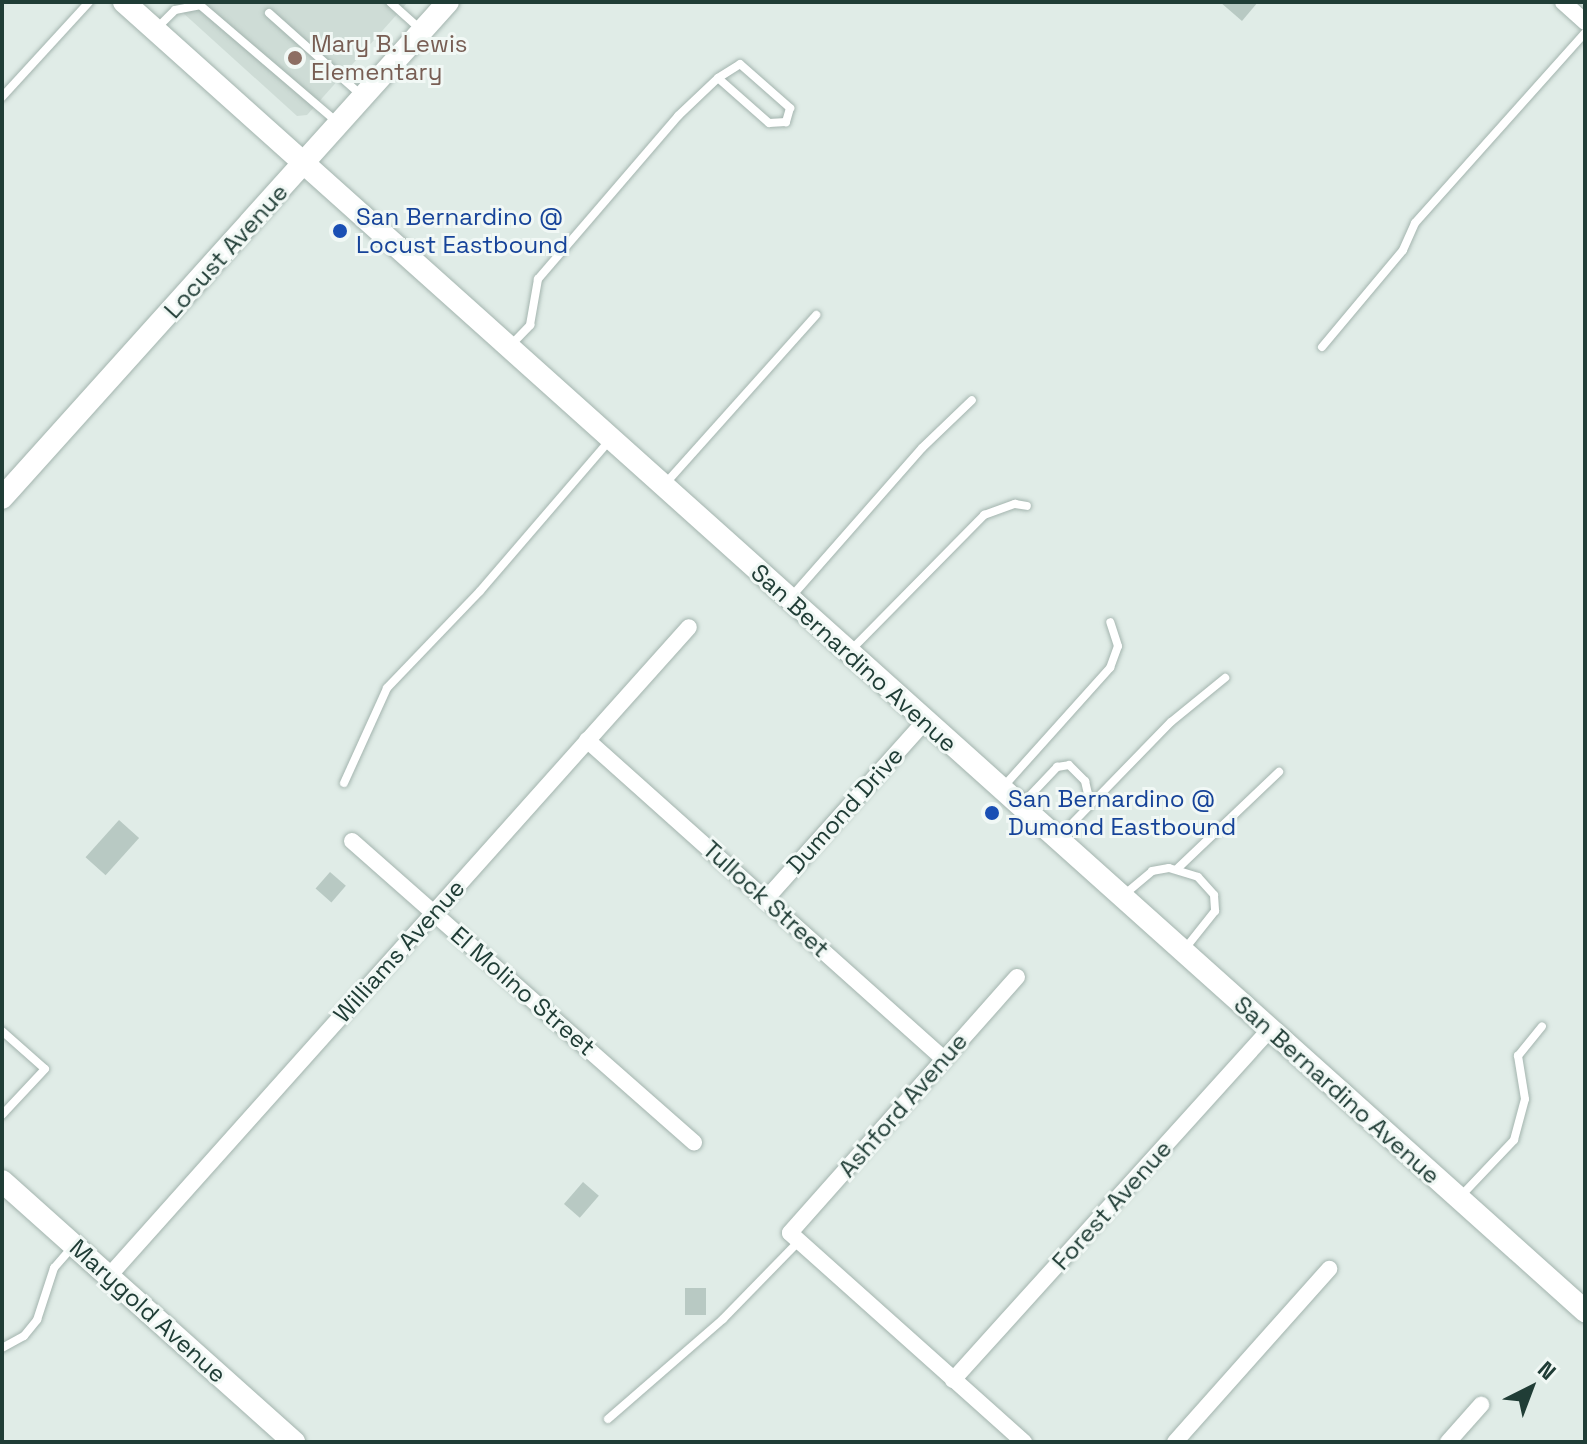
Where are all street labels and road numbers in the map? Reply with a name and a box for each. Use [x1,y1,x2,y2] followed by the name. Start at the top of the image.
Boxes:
[158,178,294,324] street label: Locust Avenue
[745,558,963,758] street label: San Bernardino Avenue
[781,741,909,879] street label: Dumond Drive
[697,835,835,963] street label: Tullock Street
[327,874,471,1028] street label: Williams Avenue
[445,920,601,1062] street label: El Molino Street
[1228,990,1446,1190] street label: San Bernardino Avenue
[832,1027,974,1183] street label: Ashford Avenue
[1046,1134,1178,1276] street label: Forest Avenue
[64,1233,232,1389] street label: Marygold Avenue

